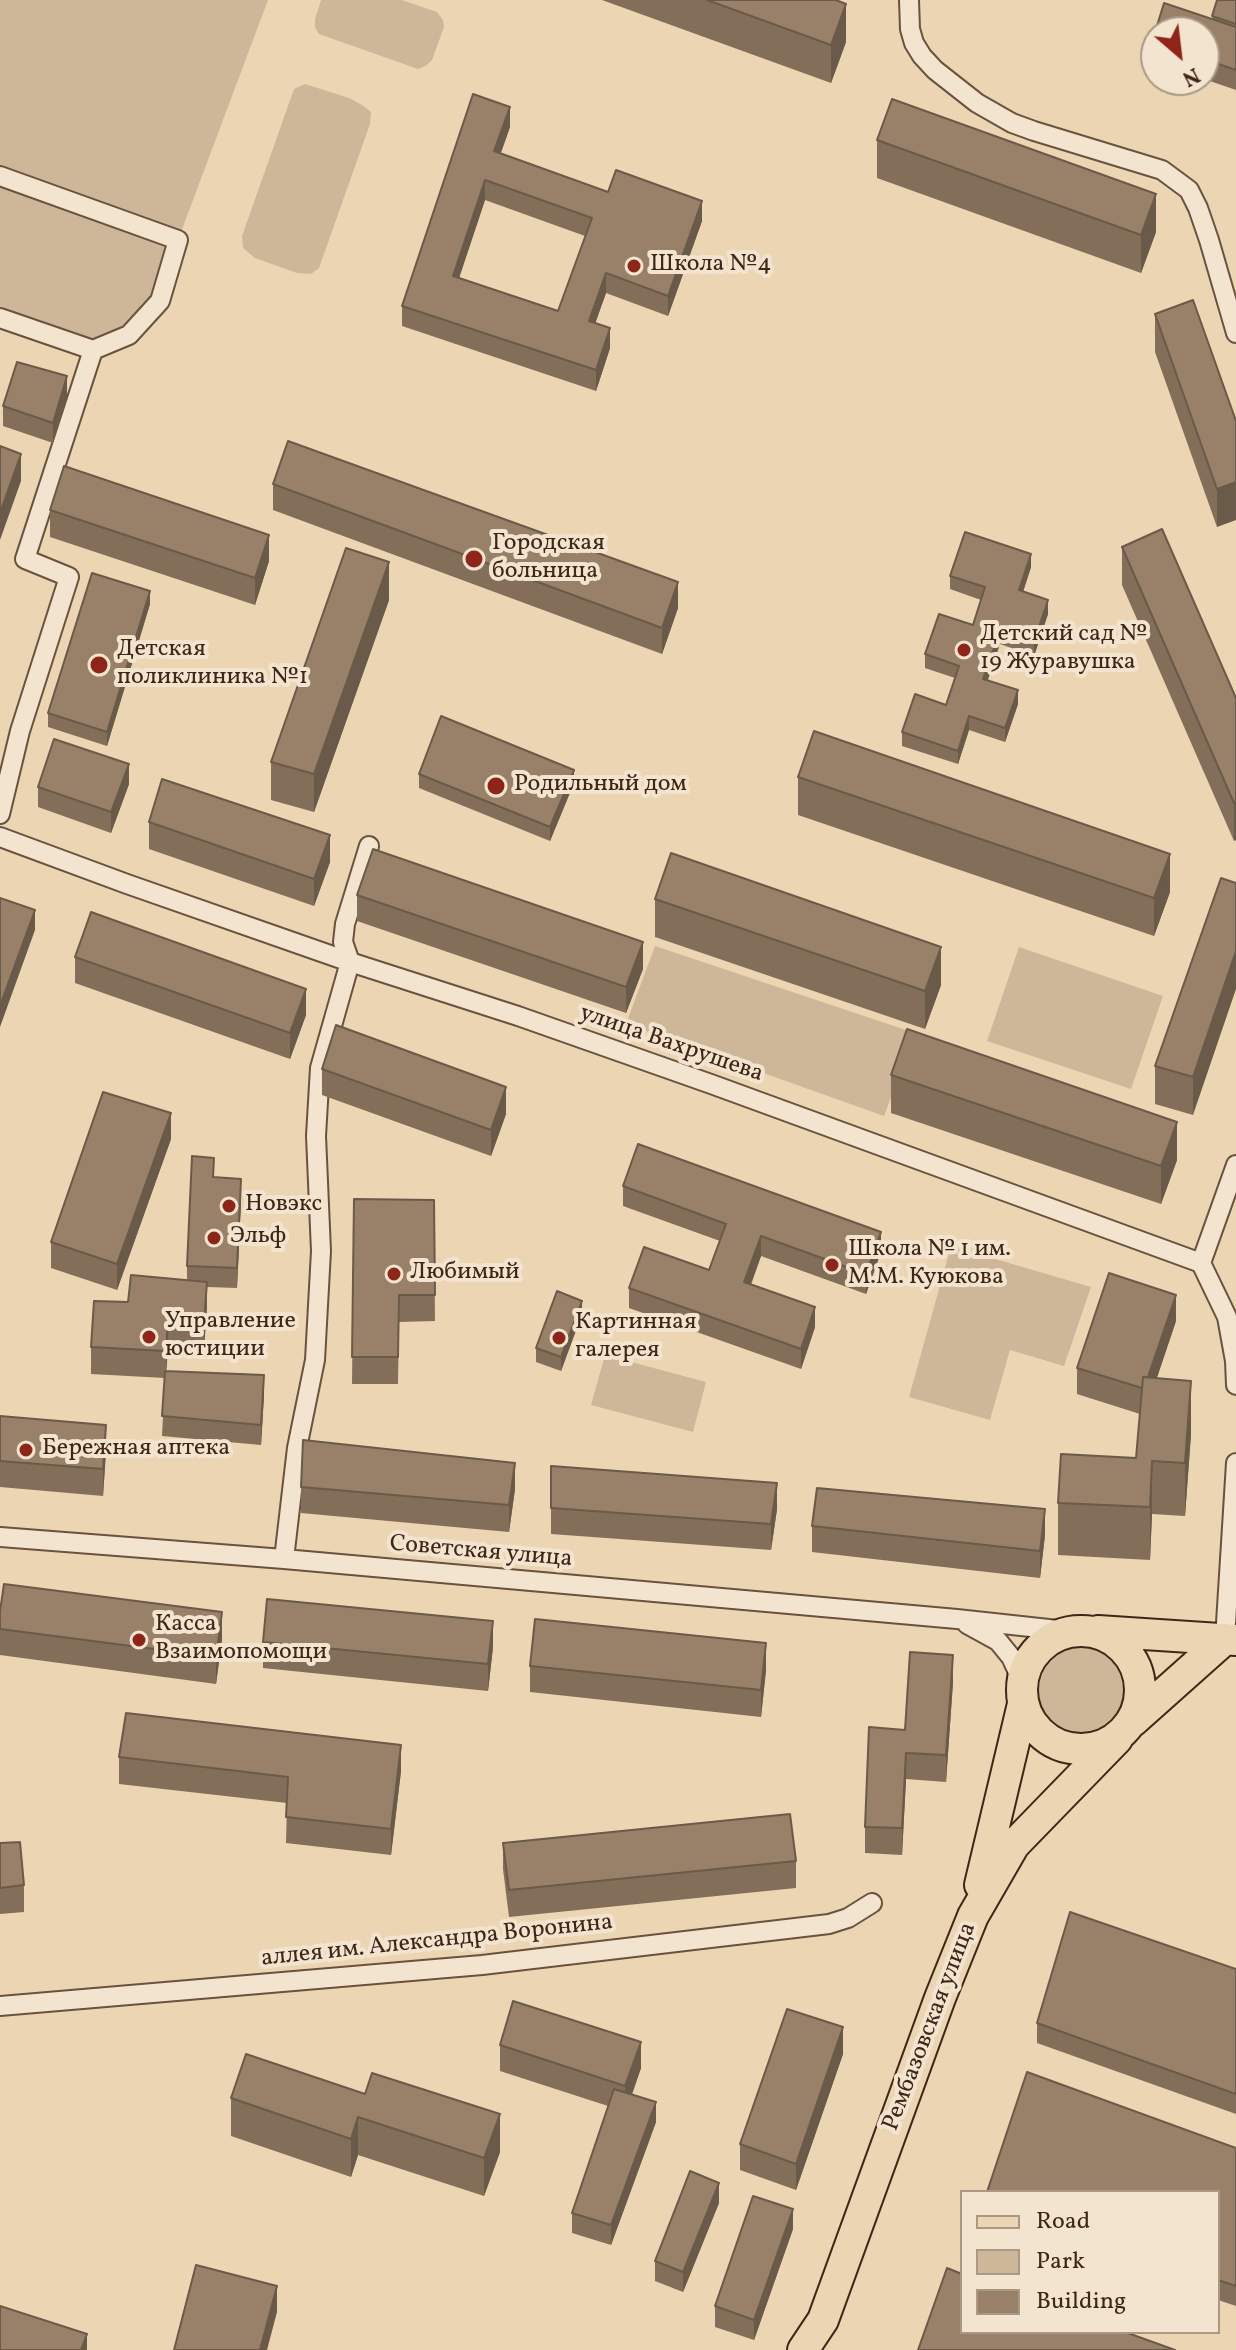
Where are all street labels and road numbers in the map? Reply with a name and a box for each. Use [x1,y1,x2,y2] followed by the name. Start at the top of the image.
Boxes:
[575,1000,767,1090] street label: улица Вахрушева
[388,1531,574,1575] street label: Советская улица
[260,1909,614,1975] street label: аллея им. Александра Воронина
[878,1919,984,2135] street label: Рембазовская улица

